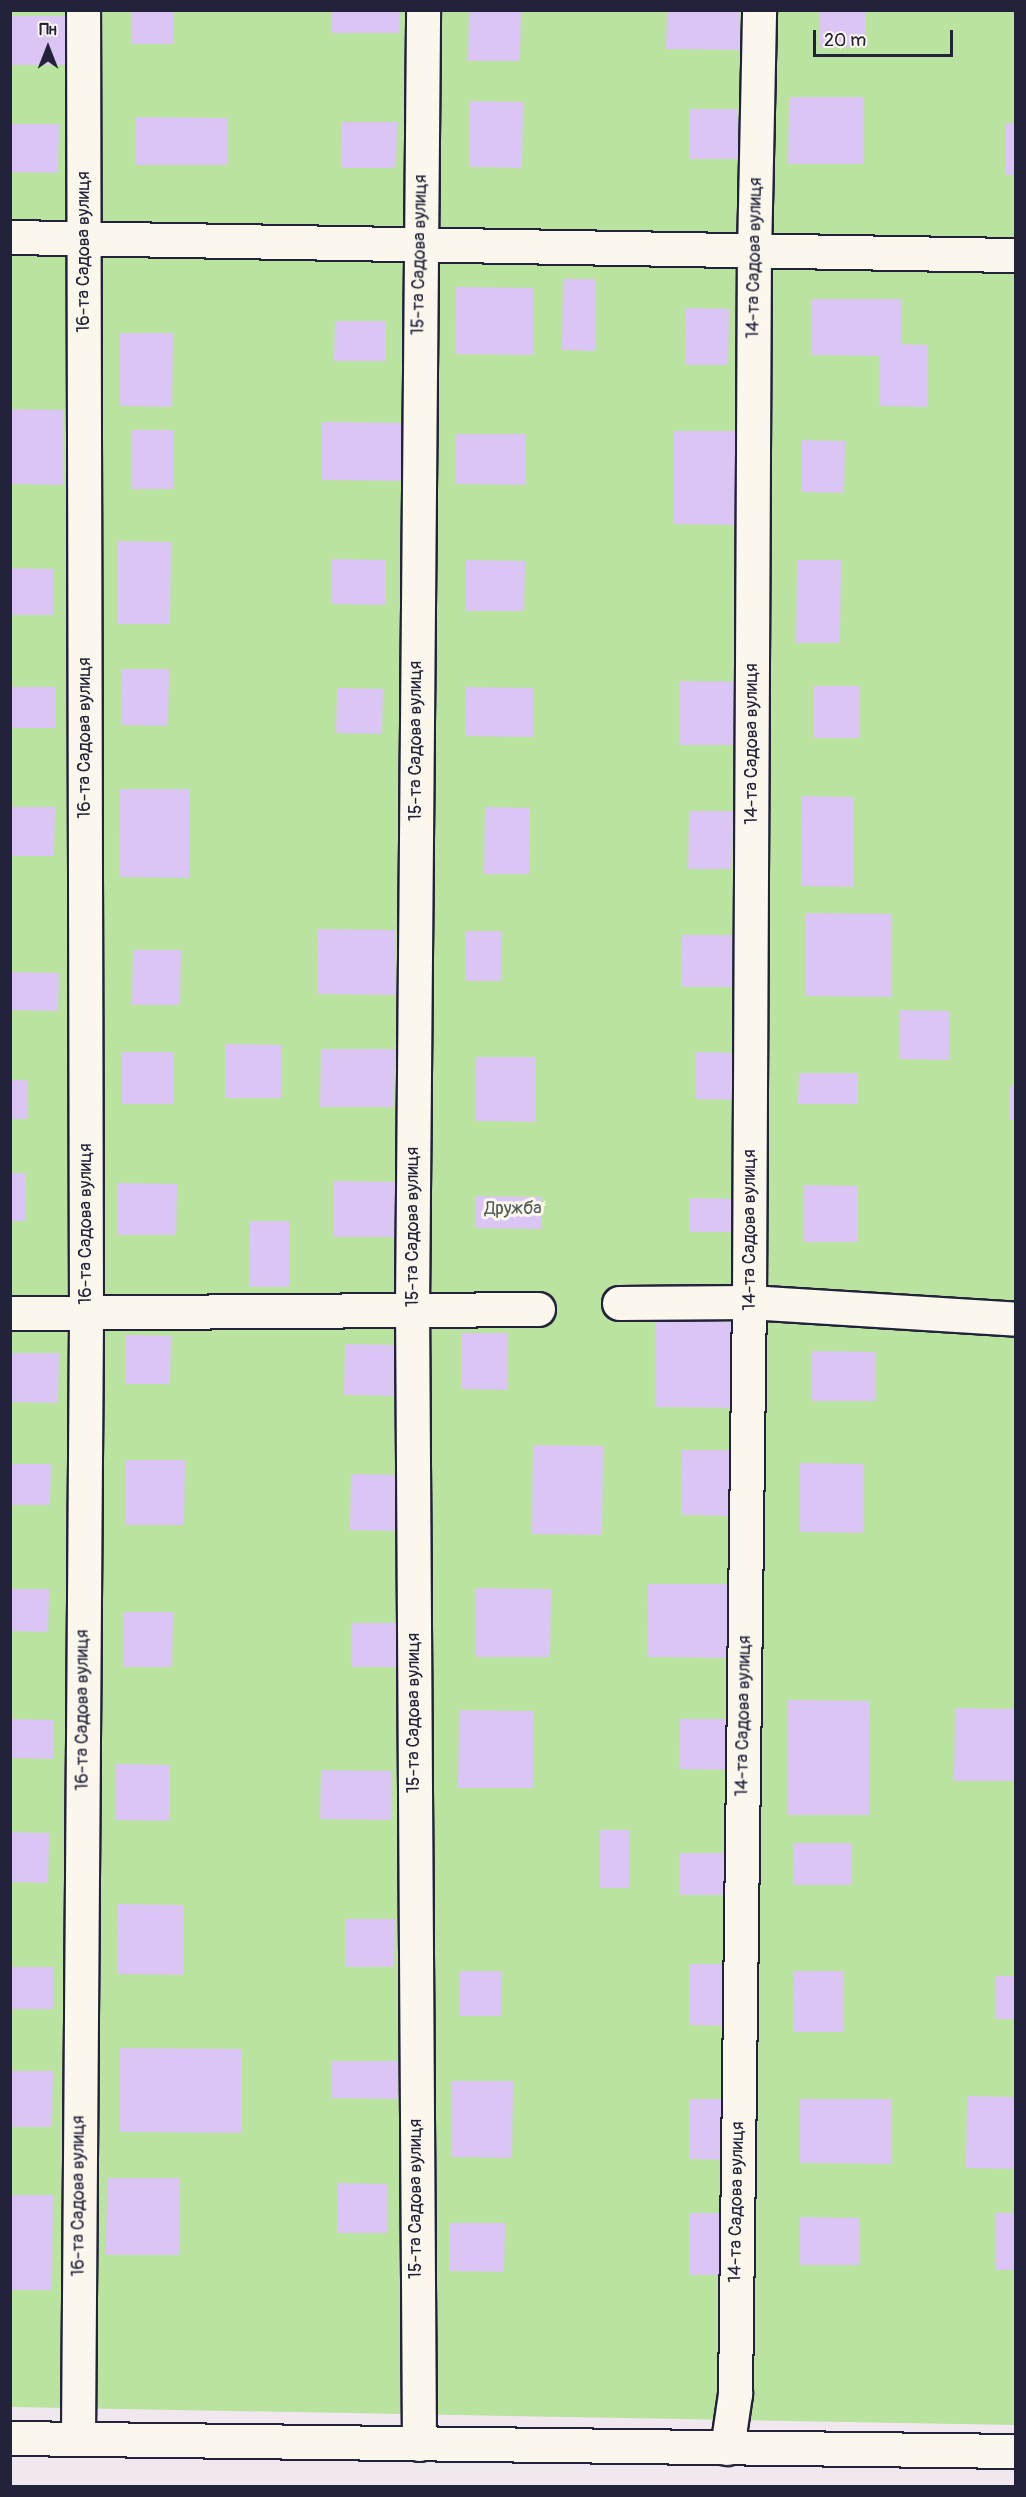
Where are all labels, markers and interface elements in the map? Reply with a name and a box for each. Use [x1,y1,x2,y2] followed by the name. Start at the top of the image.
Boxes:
[18,18,78,78] north arrow
[816,18,956,56] scale bar
[39,20,57,40] text: Пн
[824,29,866,52] text: 20 m
[73,171,95,333] street label: 16-та Садова вулиця
[408,175,432,335] street label: 15-та Садова вулиця
[743,177,767,339] street label: 14-та Садова вулиця
[74,657,96,819] street label: 16-та Садова вулиця
[405,661,427,821] street label: 15-та Садова вулиця
[741,663,763,825] street label: 14-та Садова вулиця
[75,1143,97,1305] street label: 16-та Садова вулиця
[402,1147,424,1307] street label: 15-та Садова вулиця
[739,1149,761,1311] street label: 14-та Садова вулиця
[484,1198,542,1220] park label: Дружба
[72,1629,94,1791] street label: 16-та Садова вулиця
[403,1633,425,1793] street label: 15-та Садова вулиця
[732,1635,756,1797] street label: 14-та Садова вулиця
[68,2115,90,2277] street label: 16-та Садова вулиця
[405,2119,427,2279] street label: 15-та Садова вулиця
[725,2121,749,2283] street label: 14-та Садова вулиця

